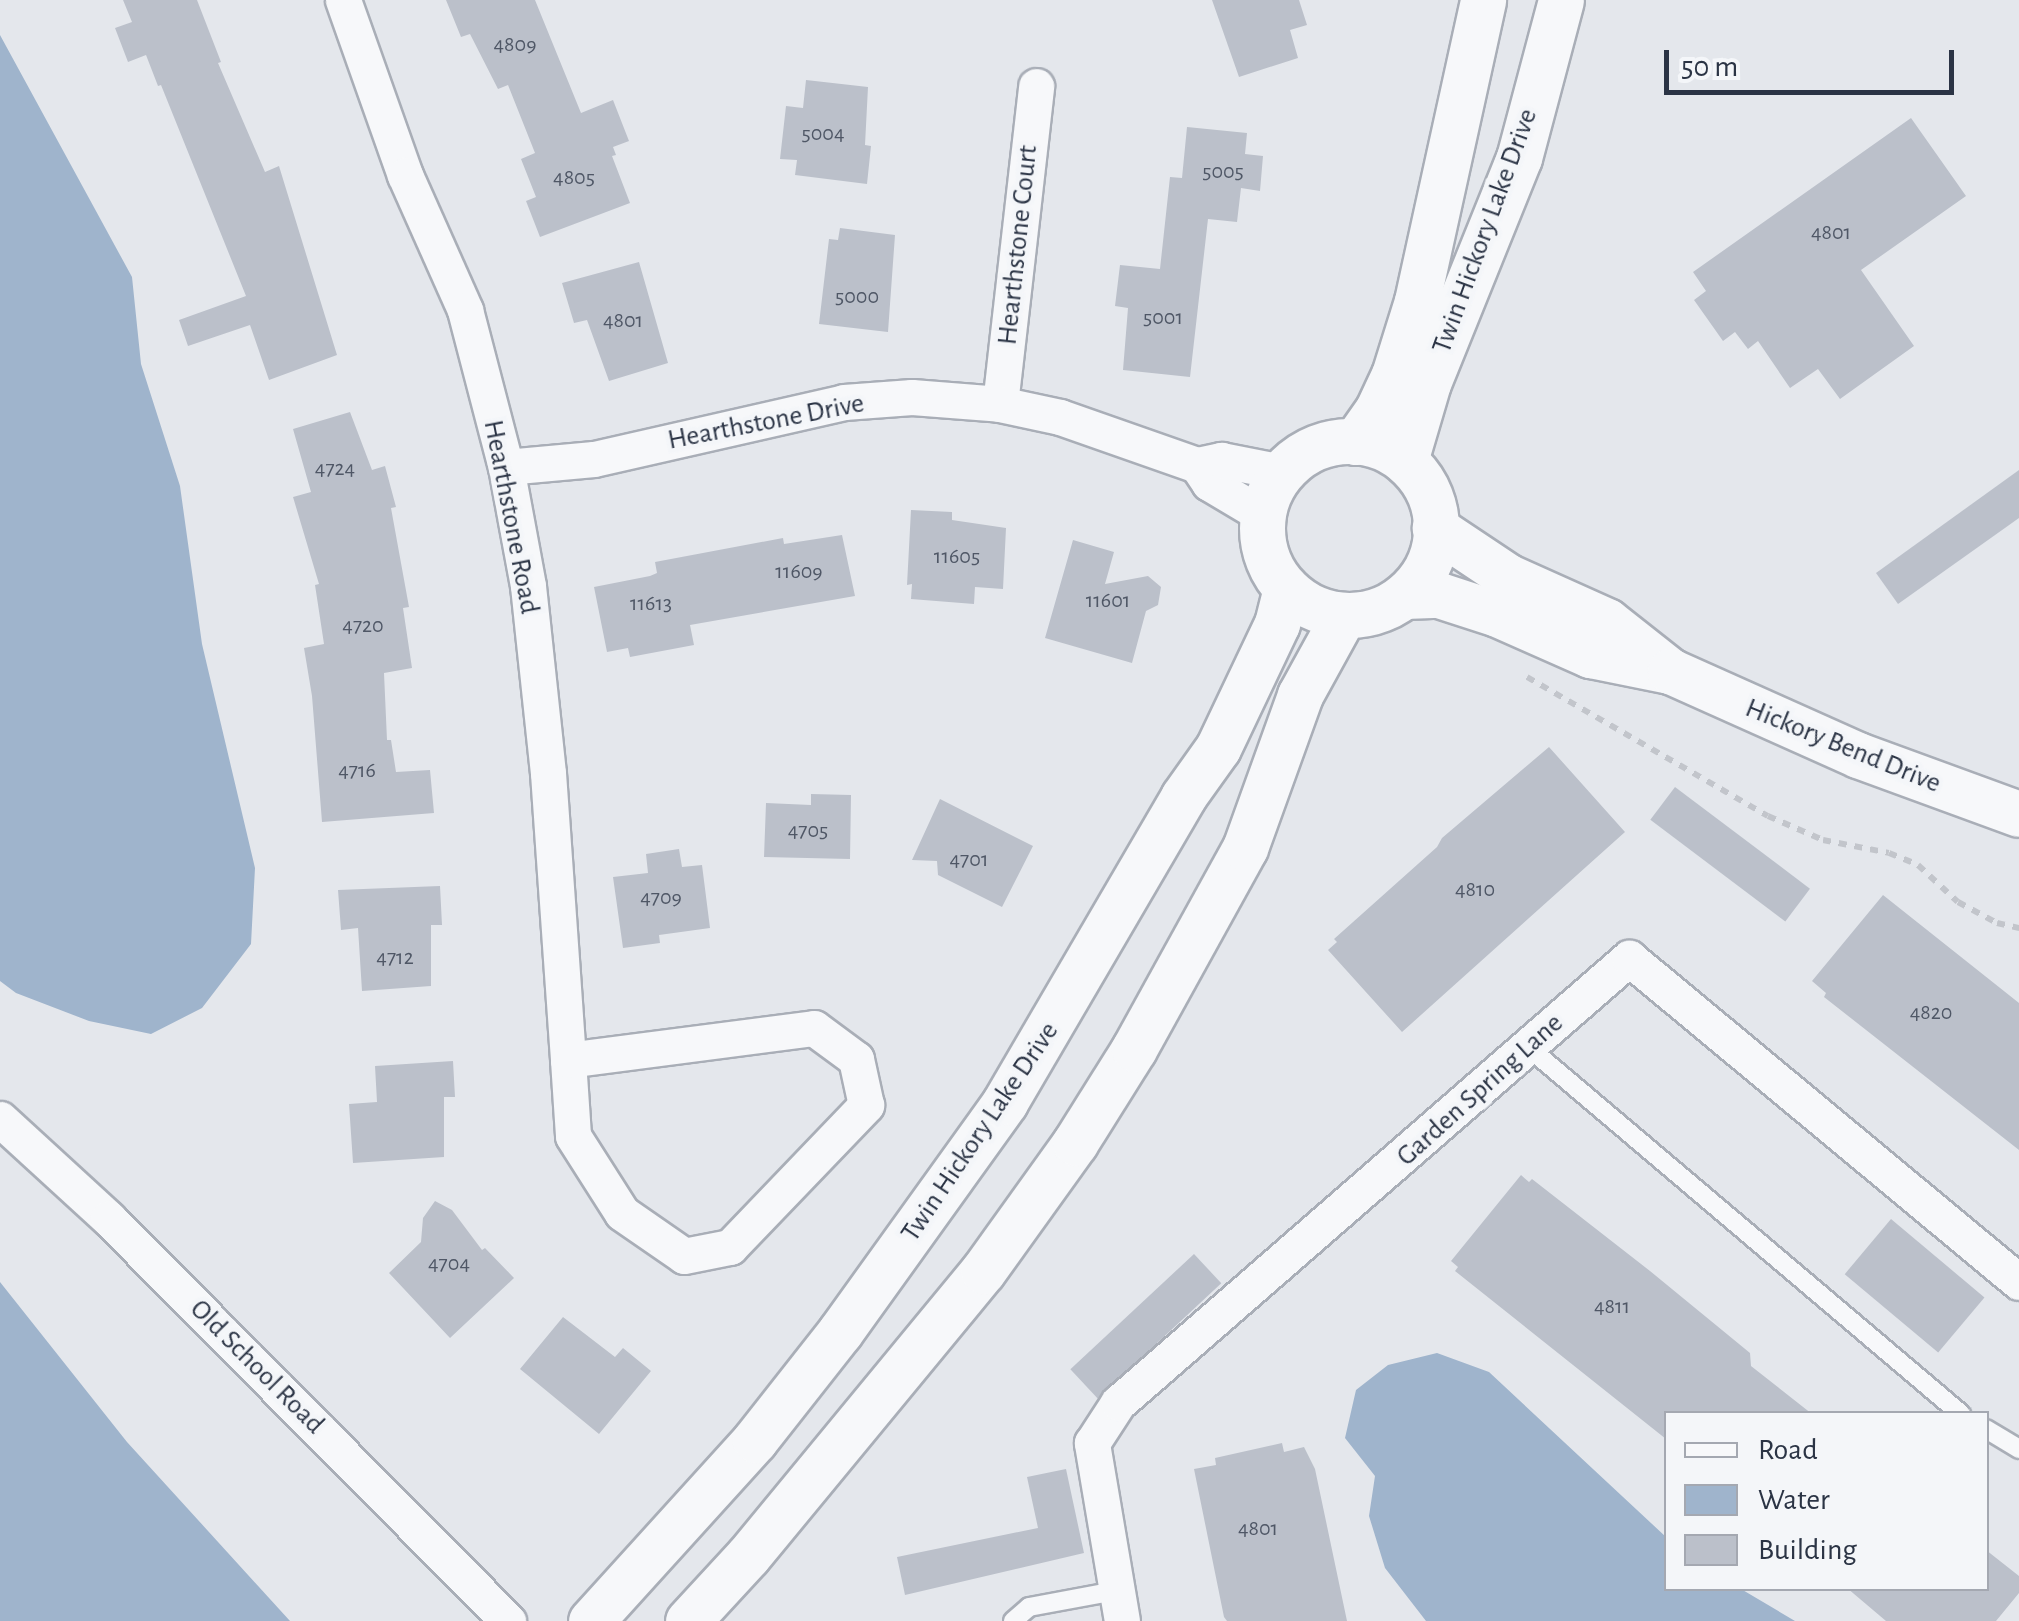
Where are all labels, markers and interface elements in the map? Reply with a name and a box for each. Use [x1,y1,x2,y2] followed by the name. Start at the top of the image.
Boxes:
[1669,30,1959,92] scale bar
[494,32,536,58] house number: 4809
[1681,52,1738,82] text: 50 m
[1425,104,1545,358] street label: Twin Hickory Lake Drive
[801,121,845,147] house number: 5004
[991,143,1045,347] street label: Hearthstone Court
[1202,159,1244,185] house number: 5005
[553,165,595,191] house number: 4805
[1811,220,1851,246] house number: 4801
[835,284,879,310] house number: 5000
[1143,305,1183,331] house number: 5001
[603,308,643,334] house number: 4801
[665,386,867,458] street label: Hearthstone Drive
[476,417,546,617] street label: Hearthstone Road
[315,456,355,482] house number: 4724
[934,544,980,570] house number: 11605
[775,559,823,585] house number: 11609
[1086,588,1130,614] house number: 11601
[630,591,672,617] house number: 11613
[342,613,384,639] house number: 4720
[1740,691,1946,801] street label: Hickory Bend Drive
[338,758,376,784] house number: 4716
[788,818,828,844] house number: 4705
[950,847,988,873] house number: 4701
[1455,877,1495,903] house number: 4810
[640,885,682,911] house number: 4709
[376,945,414,971] house number: 4712
[1910,1000,1952,1026] house number: 4820
[1390,1007,1570,1173] street label: Garden Spring Lane
[894,1016,1066,1248] street label: Twin Hickory Lake Drive
[428,1251,470,1277] house number: 4704
[183,1293,331,1441] street label: Old School Road
[1594,1294,1630,1320] house number: 4811
[1664,1411,1989,1591] legend
[1758,1435,1818,1465] text: Road
[1758,1485,1830,1515] text: Water
[1238,1516,1278,1542] house number: 4801
[1758,1535,1857,1565] text: Building

